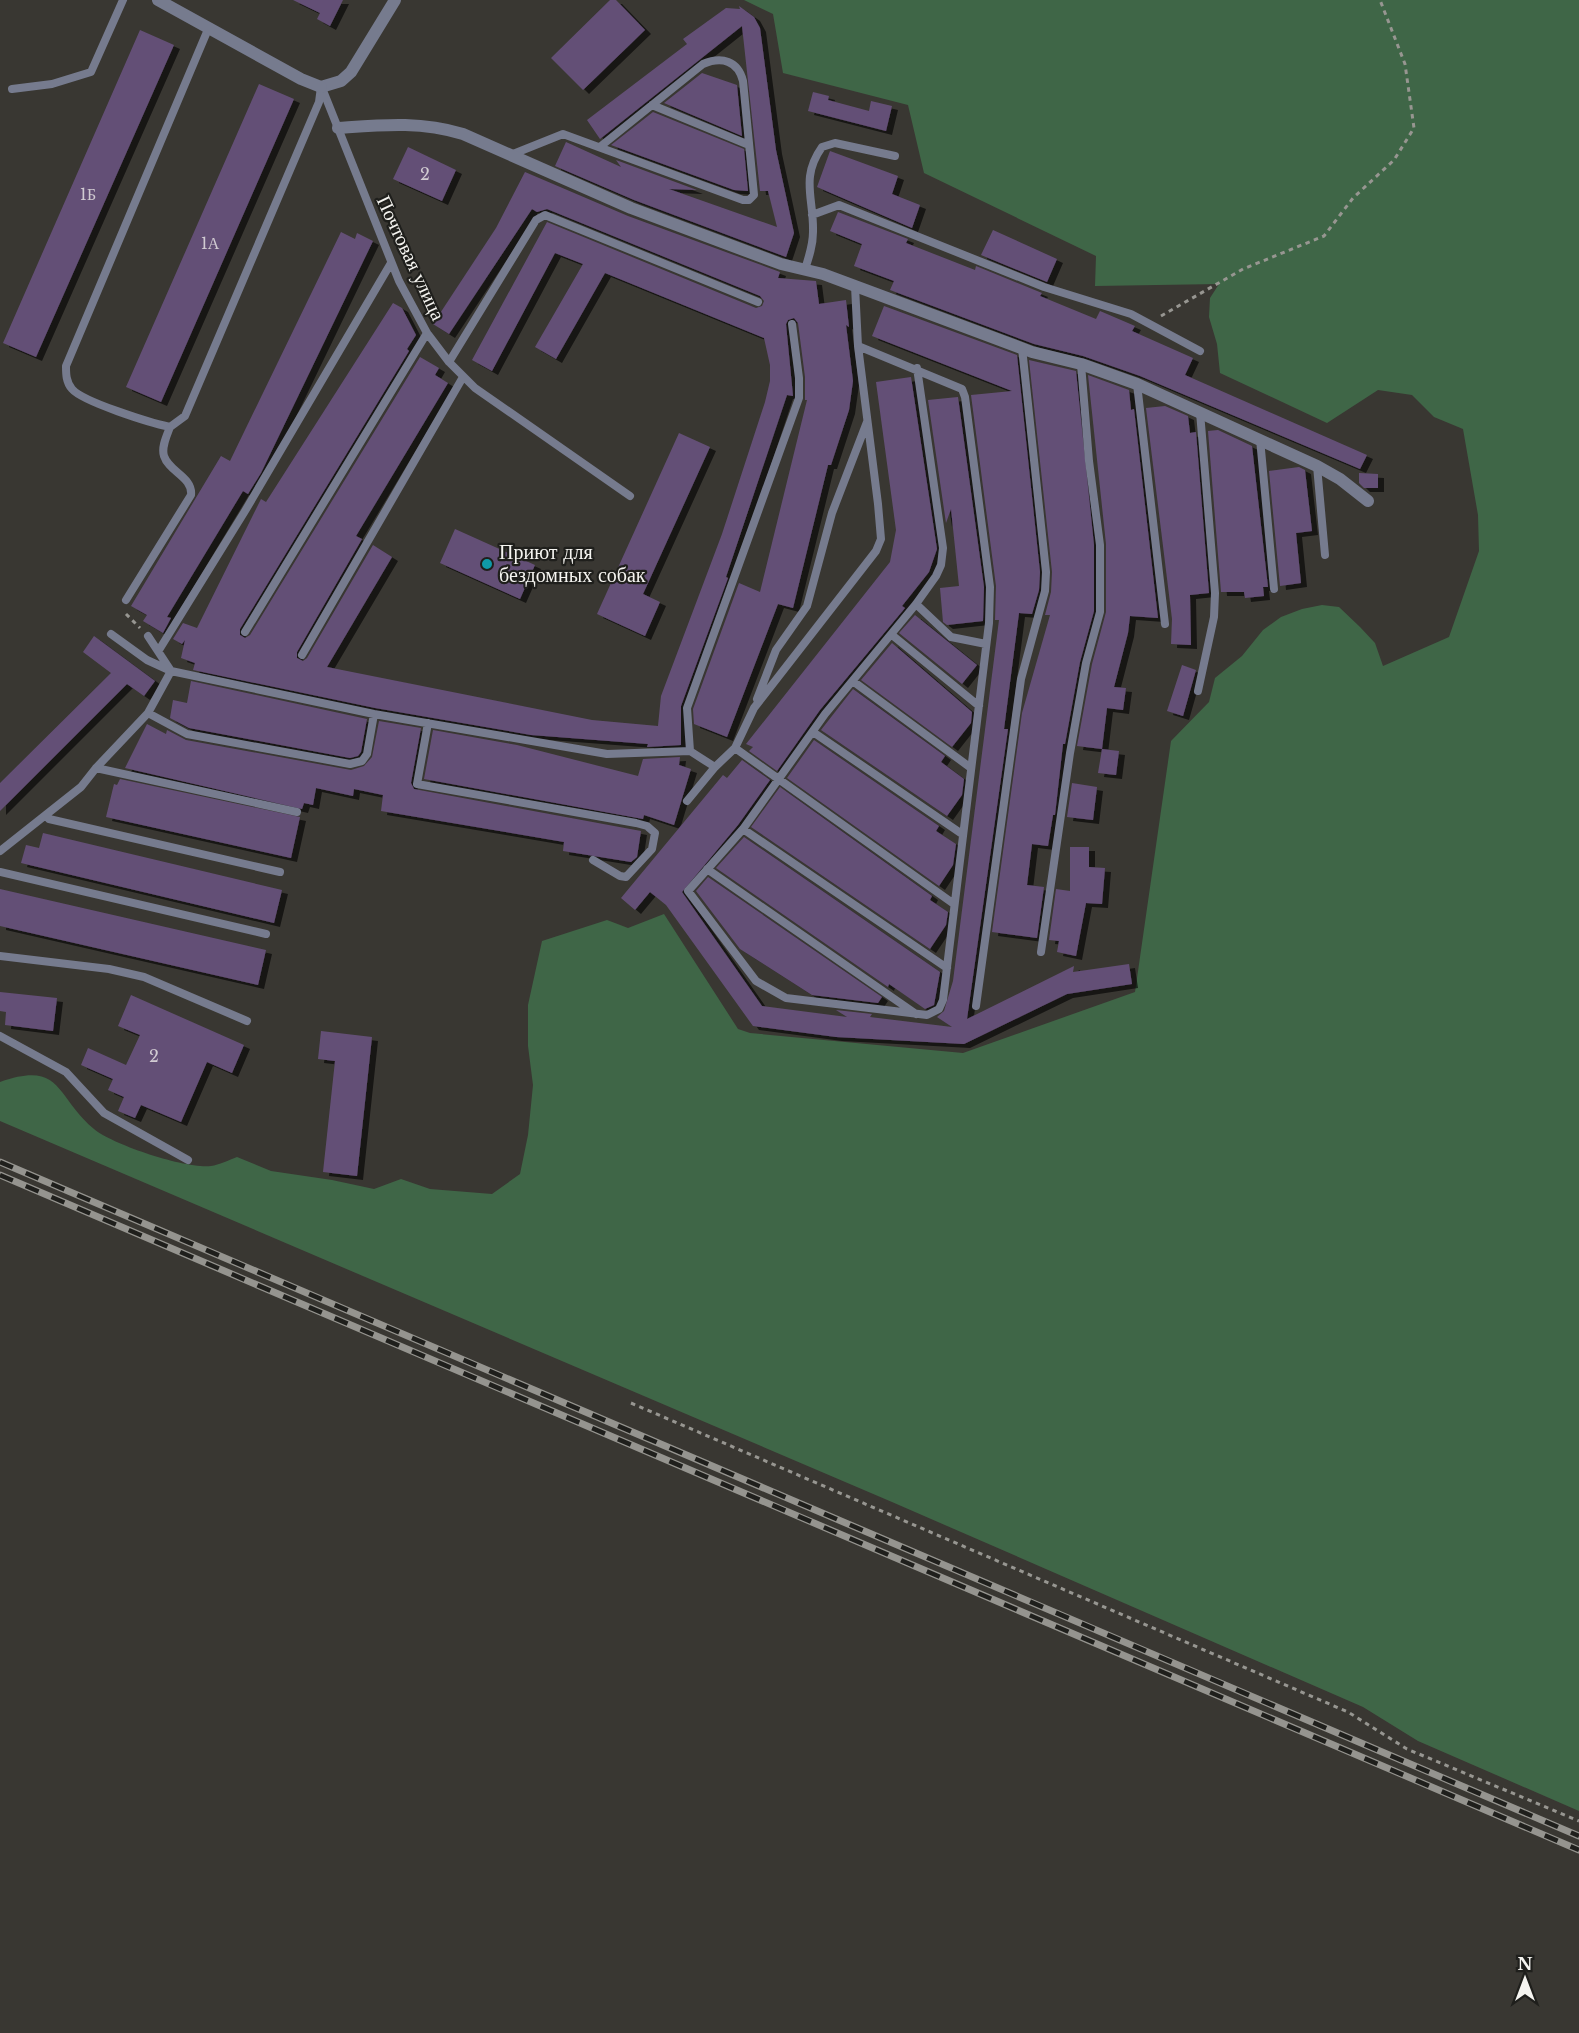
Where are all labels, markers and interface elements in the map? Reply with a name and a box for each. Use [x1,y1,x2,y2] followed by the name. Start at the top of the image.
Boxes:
[420,164,430,184] house number: 2
[80,184,96,204] house number: 1Б
[372,192,450,324] street label: Почтовая улица
[201,233,220,253] house number: 1А
[499,540,646,587] place label: Приют для бездомных собак
[480,557,494,571] marker: Приют для бездомных собак
[149,1046,159,1066] house number: 2
[1495,1949,1555,2009] north arrow
[1517,1954,1533,1974] text: N

